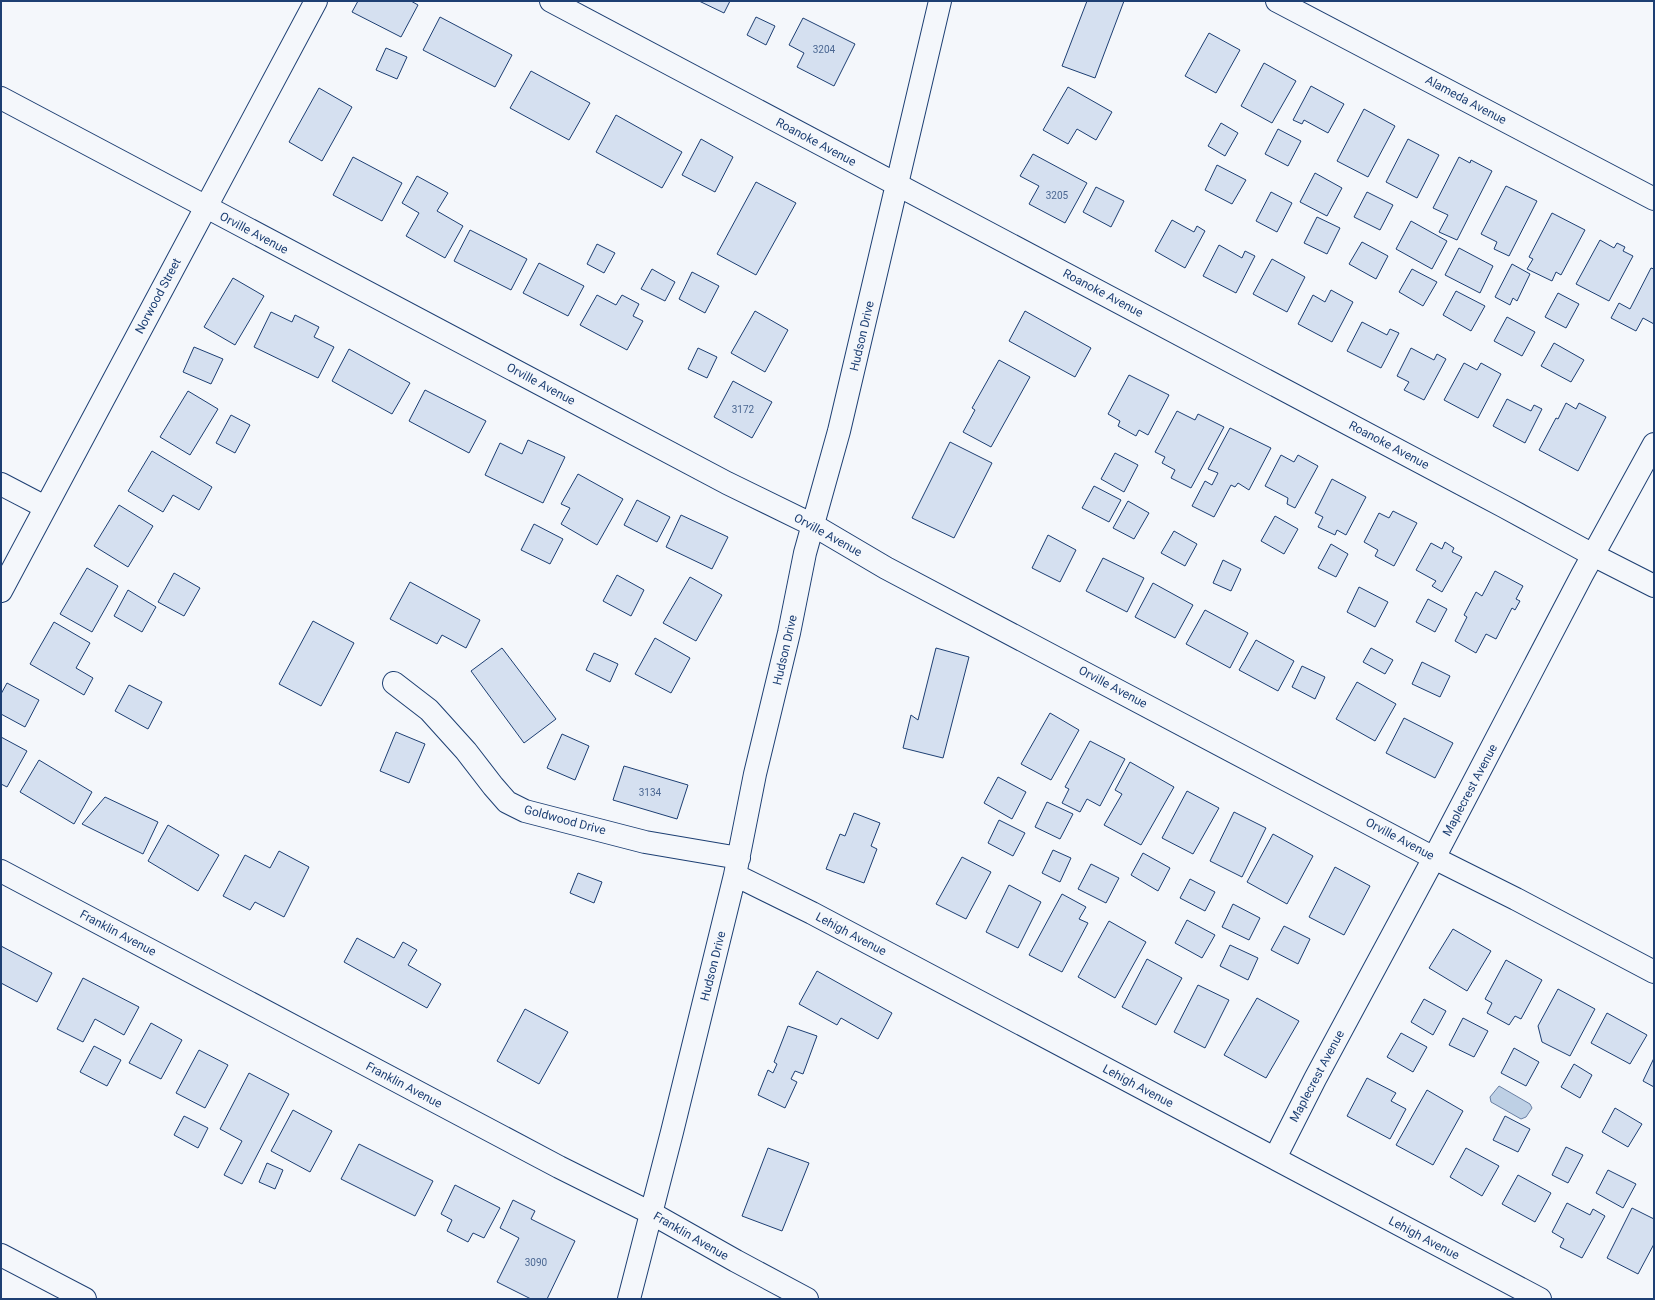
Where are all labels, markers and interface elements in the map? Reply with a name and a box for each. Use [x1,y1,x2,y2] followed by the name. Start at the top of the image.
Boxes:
[813,44,836,55] house number: 3204
[1423,73,1509,127] street label: Alameda Avenue
[774,115,858,169] street label: Roanoke Avenue
[1046,190,1069,201] house number: 3205
[217,209,291,257] street label: Orville Avenue
[132,256,184,336] street label: Norwood Street
[1061,266,1145,320] street label: Roanoke Avenue
[847,300,877,372] street label: Hudson Drive
[504,360,578,408] street label: Orville Avenue
[732,404,755,415] house number: 3172
[1347,418,1431,472] street label: Roanoke Avenue
[792,511,864,559] street label: Orville Avenue
[770,614,800,686] street label: Hudson Drive
[1076,663,1150,711] street label: Orville Avenue
[1440,742,1500,838] street label: Maplecrest Avenue
[639,787,662,798] house number: 3134
[523,802,607,838] street label: Goldwood Drive
[1363,815,1437,863] street label: Orville Avenue
[78,907,158,959] street label: Franklin Avenue
[813,910,889,958] street label: Lehigh Avenue
[698,930,728,1002] street label: Hudson Drive
[1287,1028,1347,1124] street label: Maplecrest Avenue
[364,1059,444,1111] street label: Franklin Avenue
[1100,1062,1176,1110] street label: Lehigh Avenue
[651,1209,731,1263] street label: Franklin Avenue
[1386,1214,1462,1262] street label: Lehigh Avenue
[525,1257,548,1268] house number: 3090

